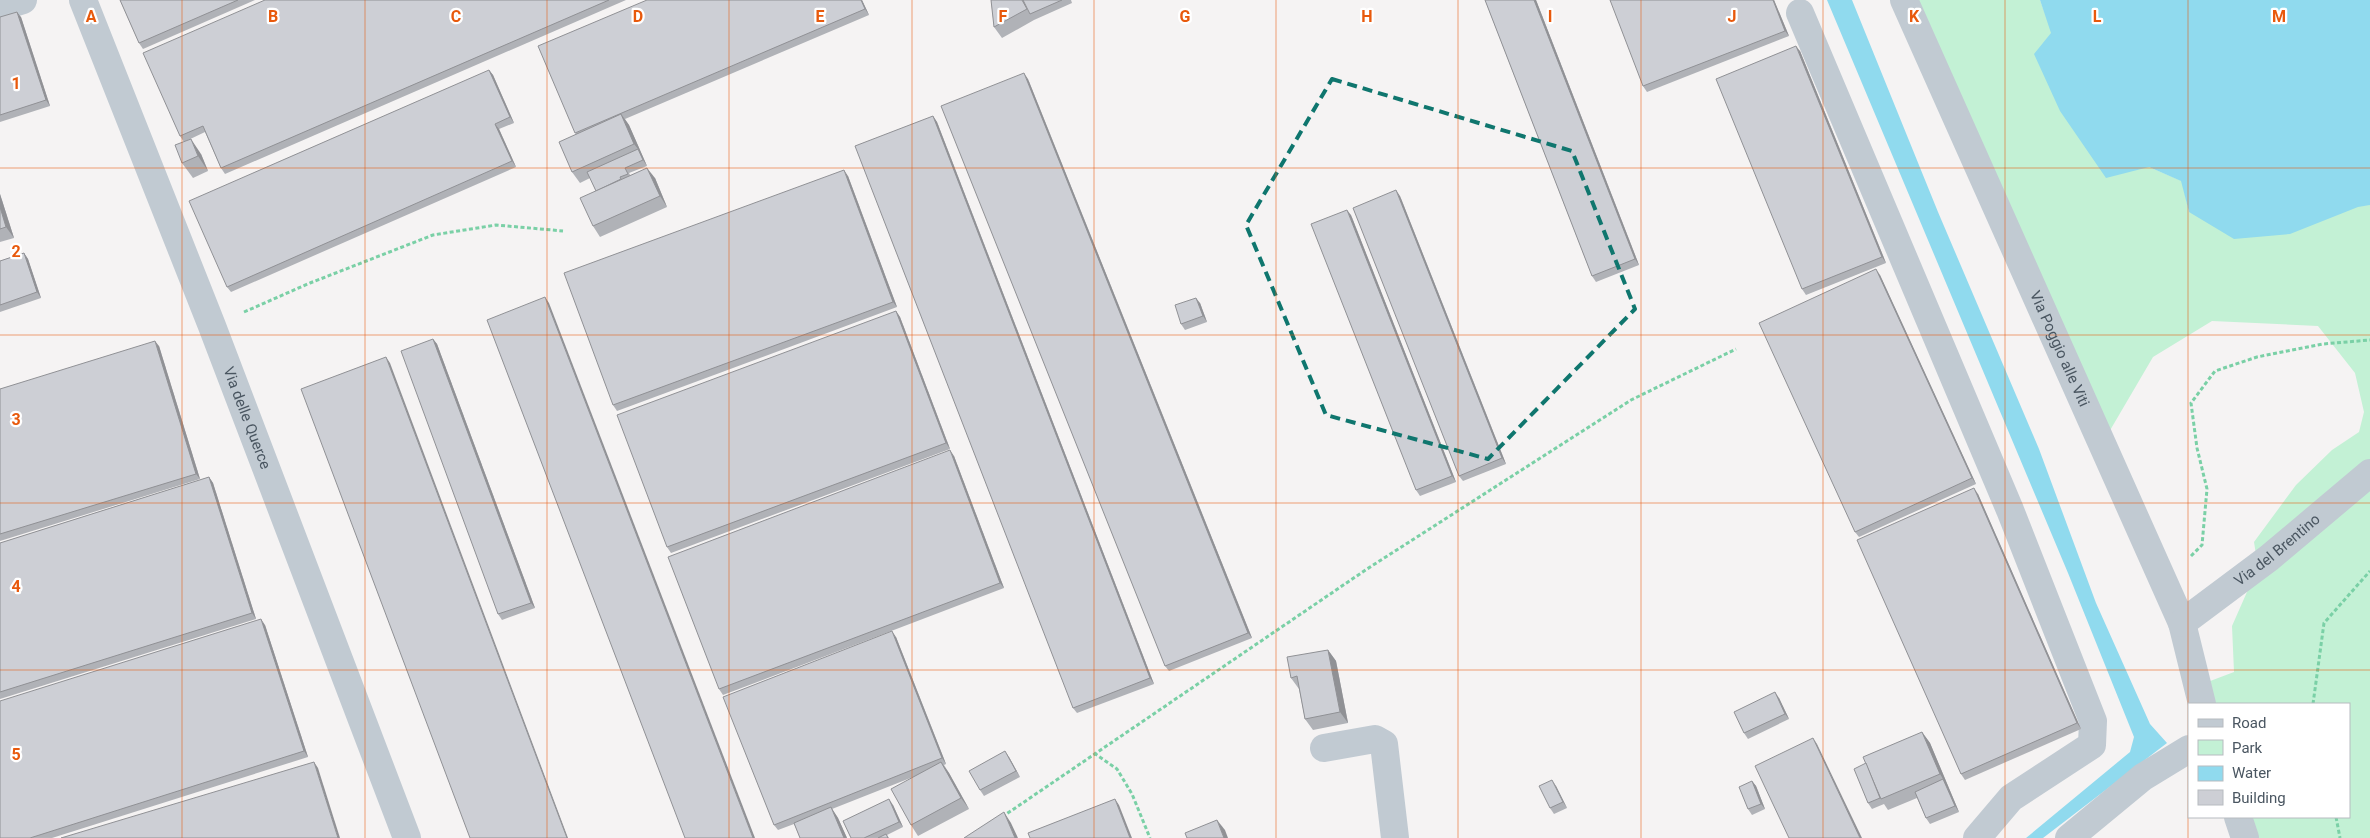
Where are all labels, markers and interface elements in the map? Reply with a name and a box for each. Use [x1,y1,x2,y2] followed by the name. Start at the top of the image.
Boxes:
[86,7,97,26] text: A
[268,7,278,26] text: B
[451,7,461,26] text: C
[633,7,643,26] text: D
[816,7,825,26] text: E
[999,7,1008,26] text: F
[1180,7,1191,26] text: G
[1361,7,1373,26] text: H
[1548,7,1552,26] text: I
[1728,7,1736,26] text: J
[1909,7,1920,26] text: K
[2093,7,2102,26] text: L
[2272,7,2286,26] text: M
[11,74,21,93] text: 1
[11,242,21,261] text: 2
[2026,288,2093,410] street label: Via Poggio alle Viti
[219,364,275,472] street label: Via delle Querce
[11,410,21,429] text: 3
[2231,510,2324,590] street label: Via del Brentino
[11,577,21,596] text: 4
[2188,703,2350,818] legend
[2232,714,2266,732] text: Road
[2232,739,2263,757] text: Park
[11,745,21,764] text: 5
[2232,764,2271,782] text: Water
[2232,789,2286,807] text: Building

